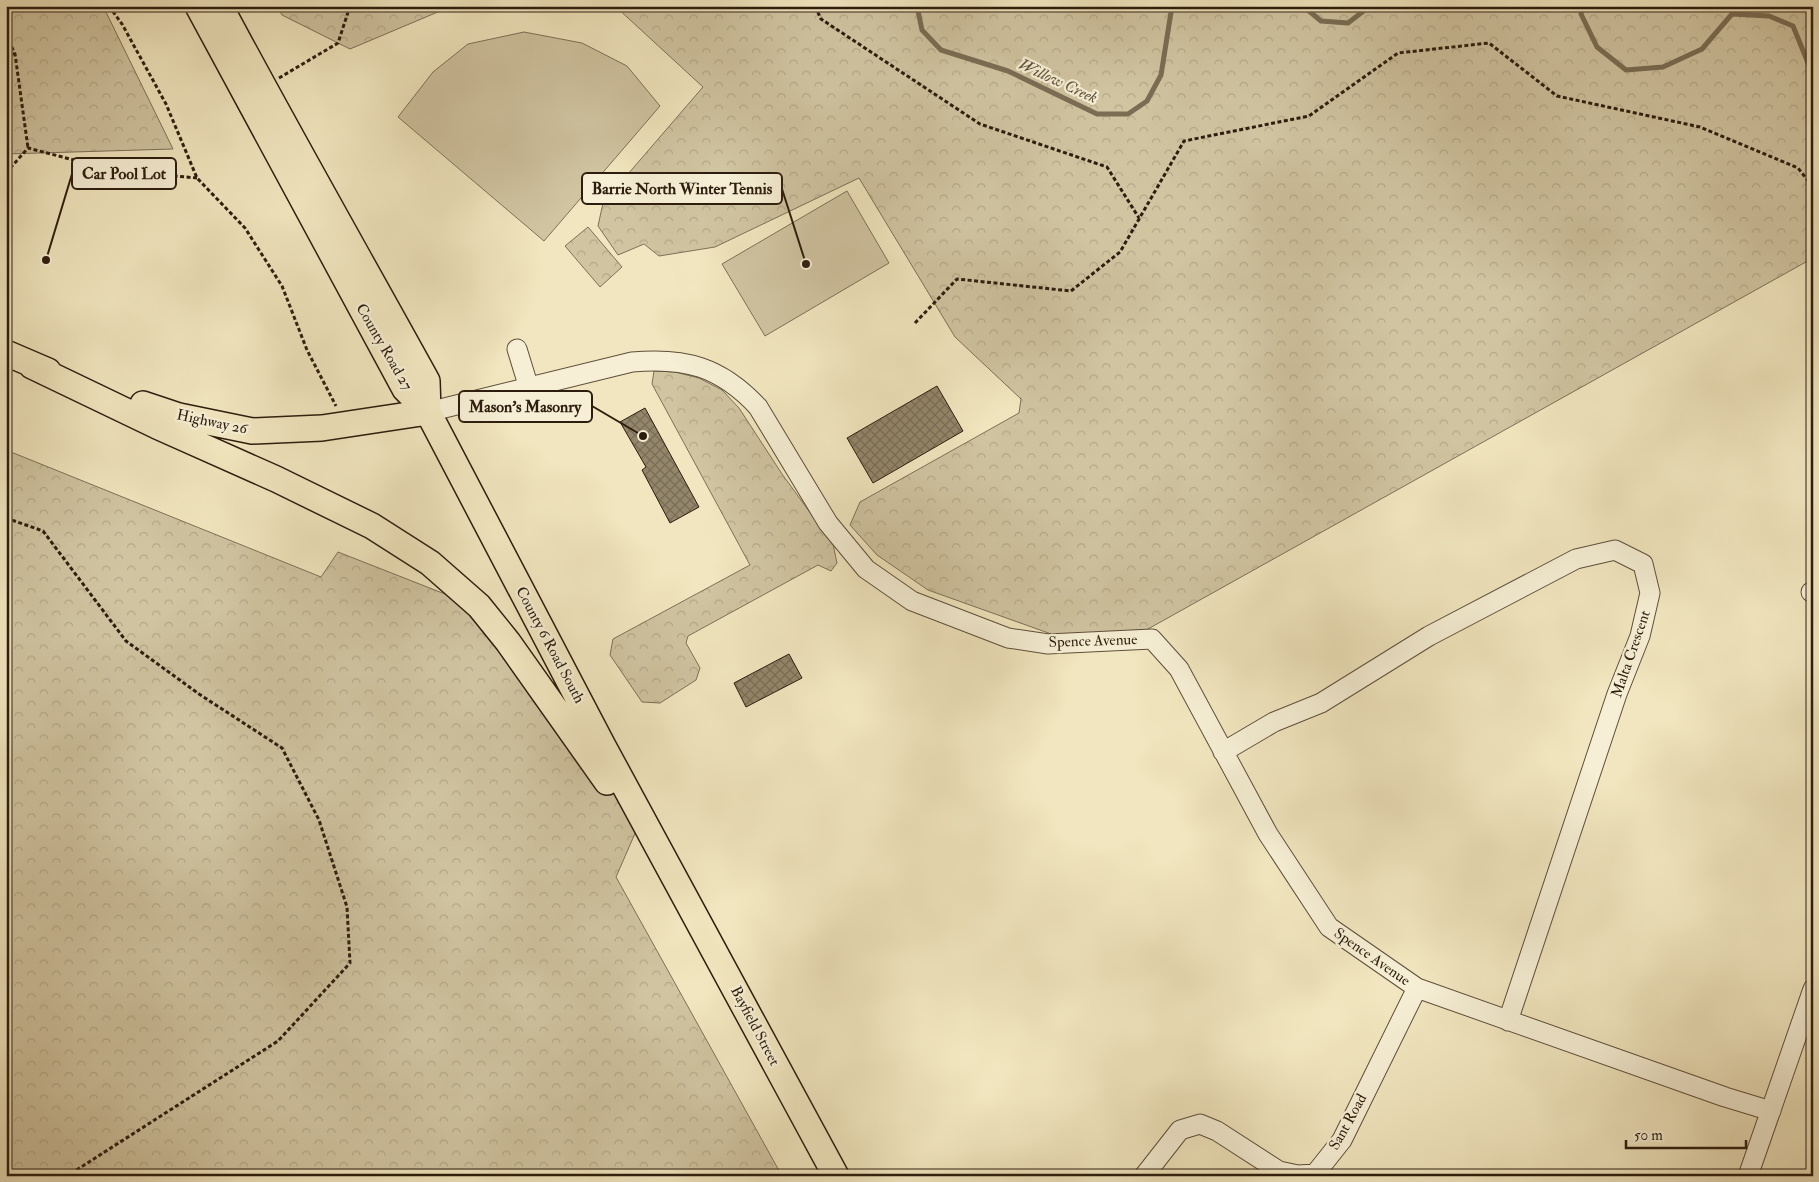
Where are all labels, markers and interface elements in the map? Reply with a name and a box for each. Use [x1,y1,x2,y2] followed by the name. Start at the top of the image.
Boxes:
[1015,54,1101,108] water label: Willow Creek
[72,158,176,189] callout: Car Pool Lot
[82,164,167,184] text: Car Pool Lot
[582,173,782,204] callout: Barrie North Winter Tennis
[592,179,773,199] text: Barrie North Winter Tennis
[351,300,417,394] street label: County Road 27
[459,391,592,422] callout: Mason's Masonry
[468,397,582,418] text: Mason's Masonry
[175,405,250,439] street label: Highway 26
[511,583,589,707] street label: County 6 Road South
[1607,608,1655,700] street label: Malta Crescent
[1048,630,1138,653] street label: Spence Avenue
[1330,924,1414,991] street label: Spence Avenue
[726,983,784,1069] street label: Bayfield Street
[1325,1090,1372,1154] street label: Sant Road
[1626,1117,1746,1149] scale bar
[1634,1126,1663,1145] text: 50 m

